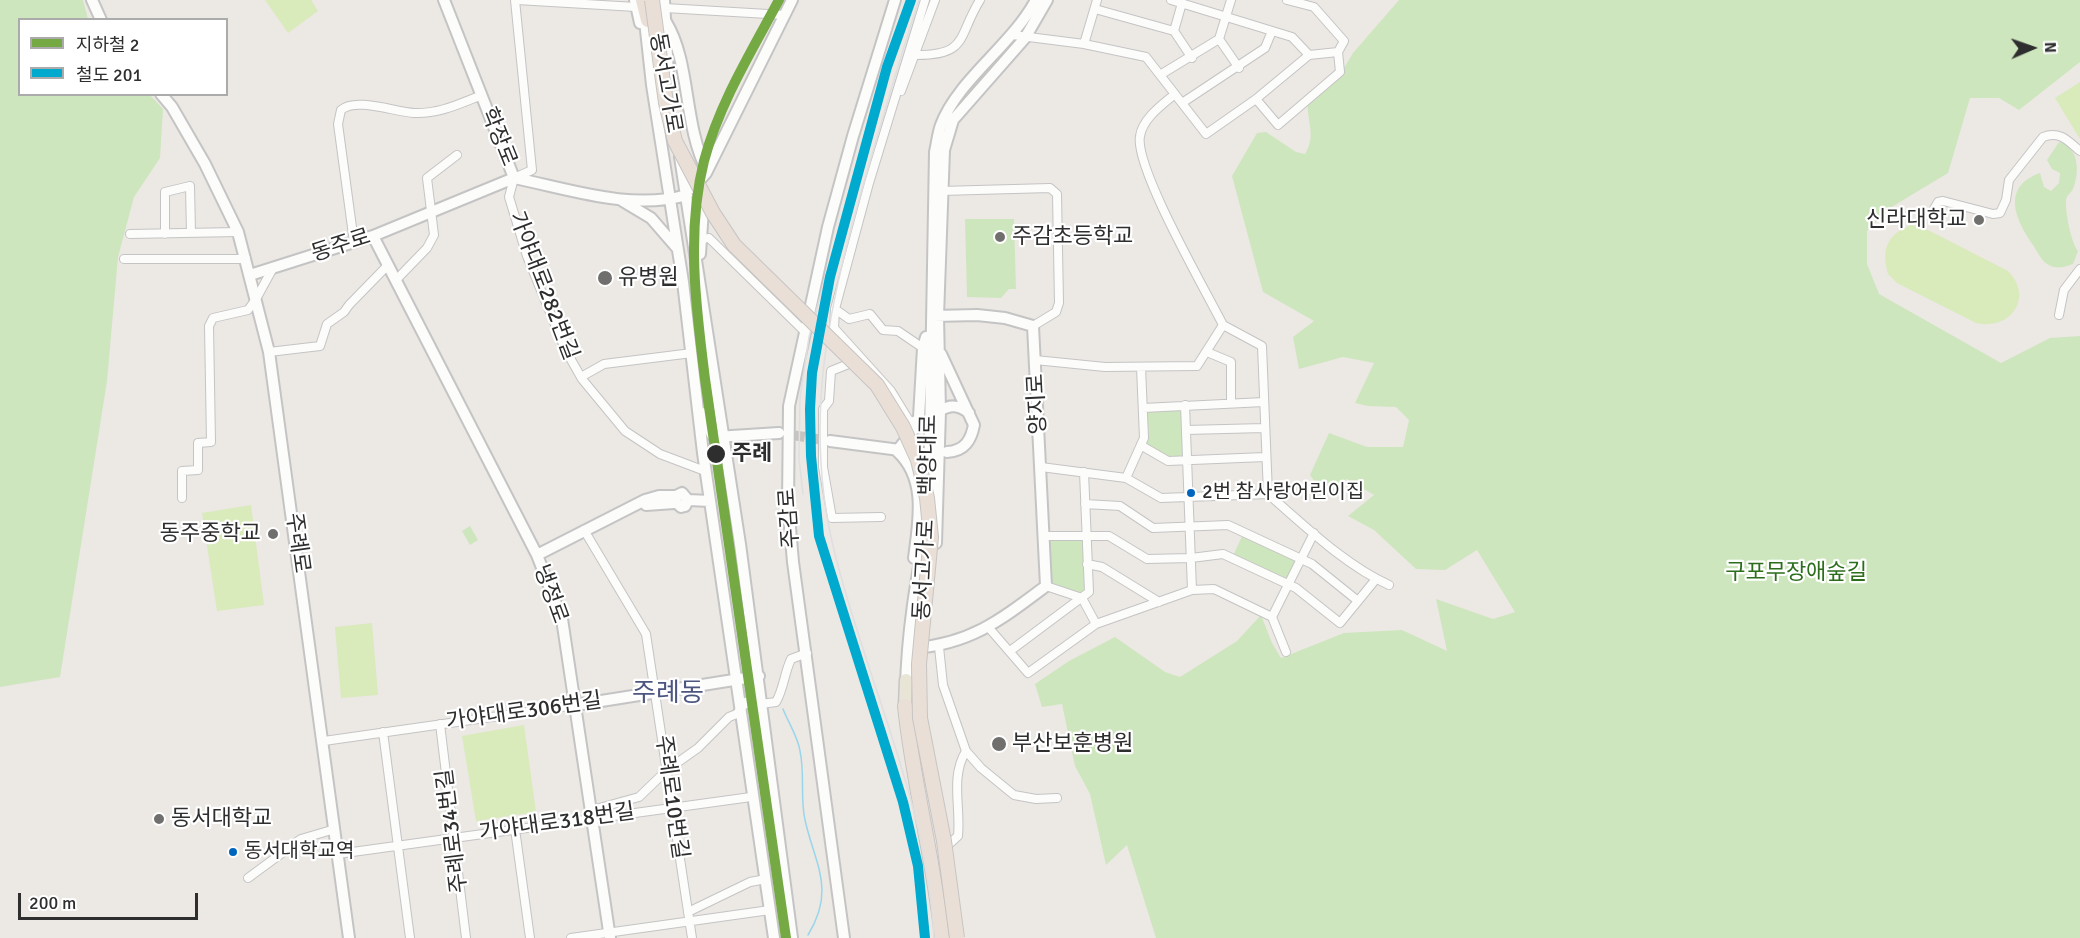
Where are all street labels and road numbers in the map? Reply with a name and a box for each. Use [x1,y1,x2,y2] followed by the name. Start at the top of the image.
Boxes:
[643,31,687,135] street label: 동서고가로
[474,104,522,170] street label: 학장로
[503,208,583,364] street label: 가야대로282번길
[308,224,374,268] street label: 동주로
[1023,373,1053,435] street label: 양지로
[915,414,943,496] street label: 백양대로
[775,487,805,549] street label: 주감로
[280,511,314,575] street label: 주례로
[909,519,941,621] street label: 동서고가로
[527,561,573,627] street label: 냉정로
[444,688,604,736] street label: 가야대로306번길
[649,733,693,861] street label: 주례로10번길
[432,767,474,895] street label: 주례로34번길
[477,799,637,847] street label: 가야대로318번길

